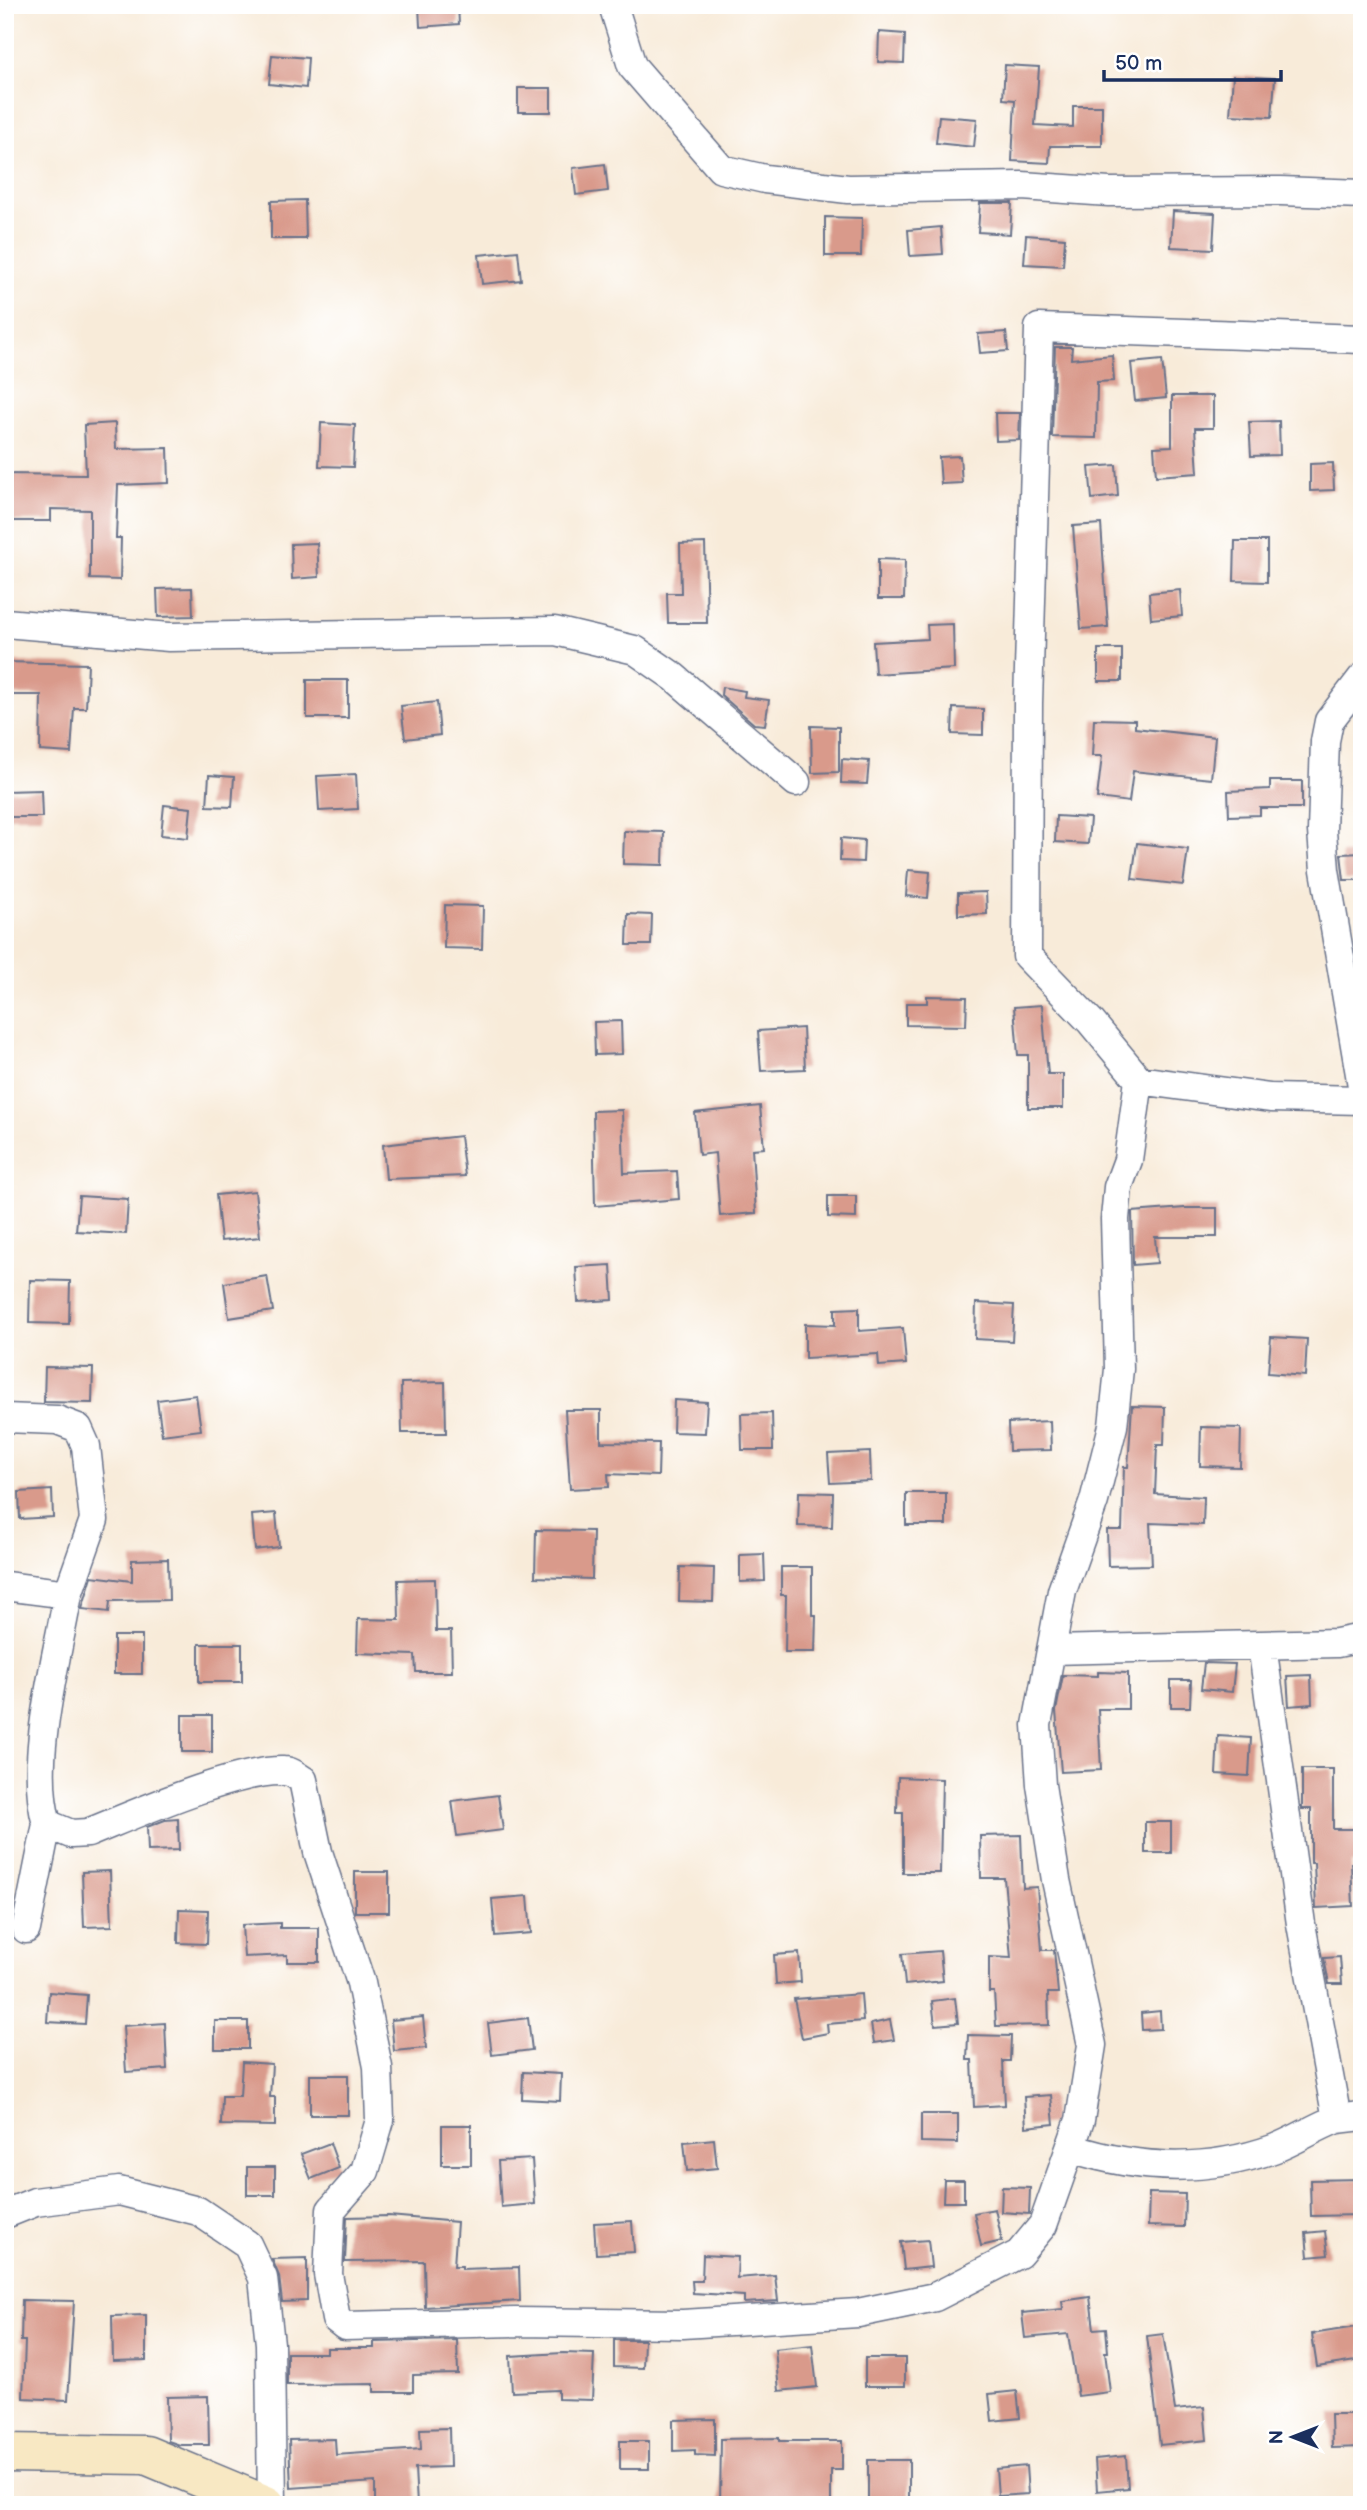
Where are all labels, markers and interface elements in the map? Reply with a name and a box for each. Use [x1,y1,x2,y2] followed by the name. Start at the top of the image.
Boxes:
[1104,38,1281,82] scale bar
[1115,51,1162,76] text: 50 m
[1258,2402,1328,2472] north arrow
[1266,2430,1289,2444] text: N

